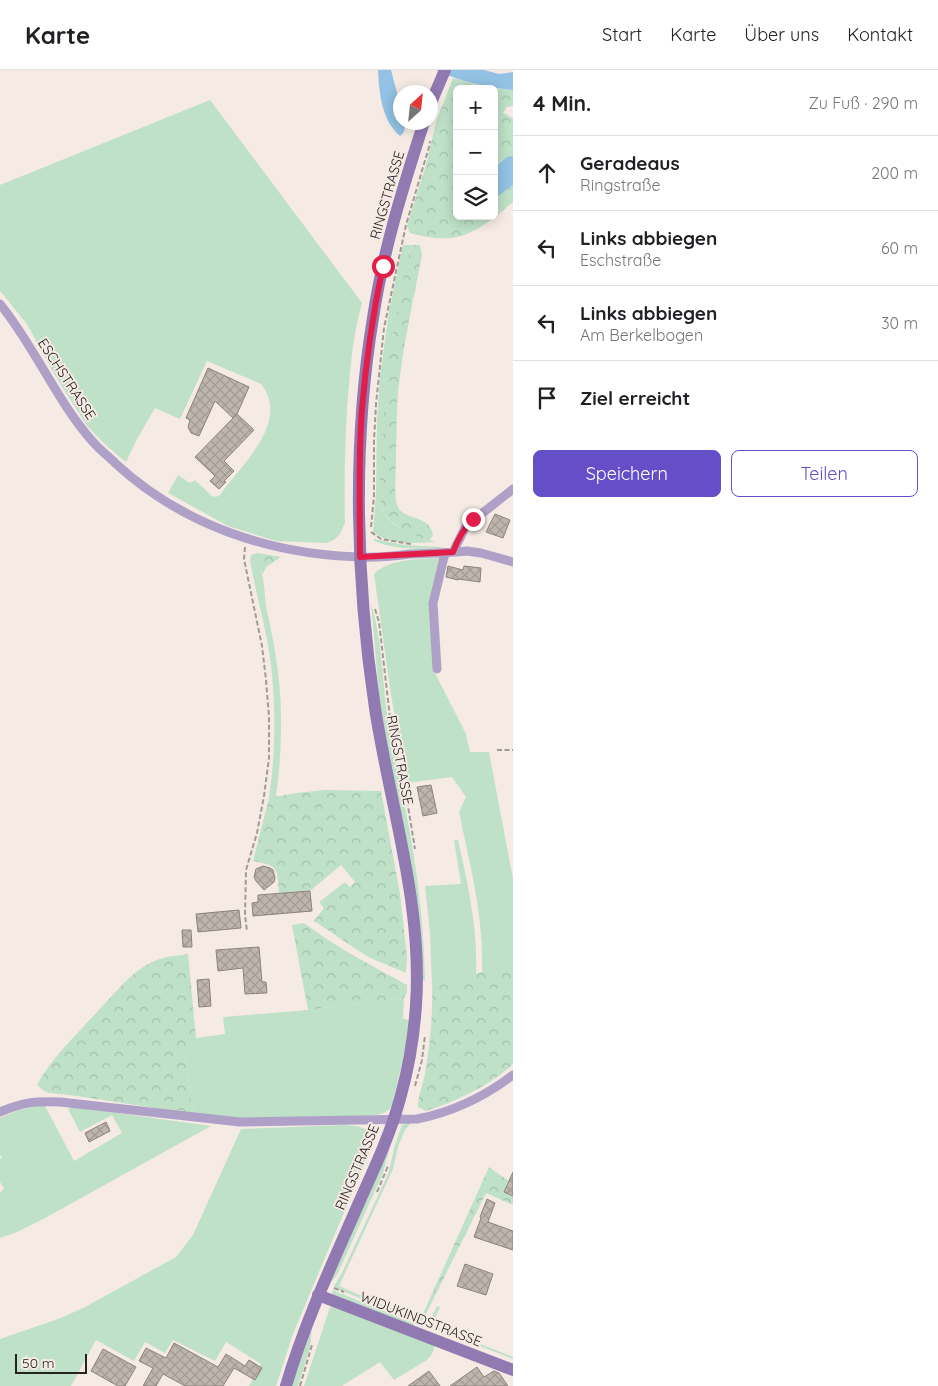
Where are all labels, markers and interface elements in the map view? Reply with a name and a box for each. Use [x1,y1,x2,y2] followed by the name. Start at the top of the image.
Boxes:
[25,20,90,50] text: Karte
[602,23,642,46] text: Start
[670,23,716,46] text: Karte
[744,23,819,46] text: Über uns
[847,23,913,46] text: Kontakt
[393,85,438,130] north arrow
[453,85,498,220] map controls
[453,85,498,130] button: +
[533,90,591,116] text: 4 Min.
[809,93,918,113] text: Zu Fuß · 290 m
[453,130,498,175] button: −
[366,149,408,241] street label: RINGSTRASSE
[580,151,680,175] text: Geradeaus
[533,159,561,187] icon: ahead
[871,163,918,183] text: 200 m
[453,175,498,220] button: layers
[580,175,661,195] text: Ringstraße
[580,226,717,250] text: Links abbiegen
[533,234,561,262] icon: left
[881,238,918,258] text: 60 m
[580,250,661,270] text: Eschstraße
[372,255,395,278] route start
[580,301,717,325] text: Links abbiegen
[533,309,561,337] icon: left
[881,313,918,333] text: 30 m
[580,325,703,345] text: Am Berkelbogen
[34,335,100,423] street label: ESCHSTRASSE
[533,384,561,412] icon: arrive
[580,386,690,410] text: Ziel erreicht
[533,450,721,497] button: Speichern
[731,450,918,497] button: Teilen
[462,508,485,531] route end
[382,713,418,807] street label: RINGSTRASSE
[331,1121,383,1213] street label: RINGSTRASSE
[358,1288,484,1350] street label: WIDUKINDSTRASSE
[15,1351,88,1374] scale bar
[22,1354,55,1372] text: 50 m

